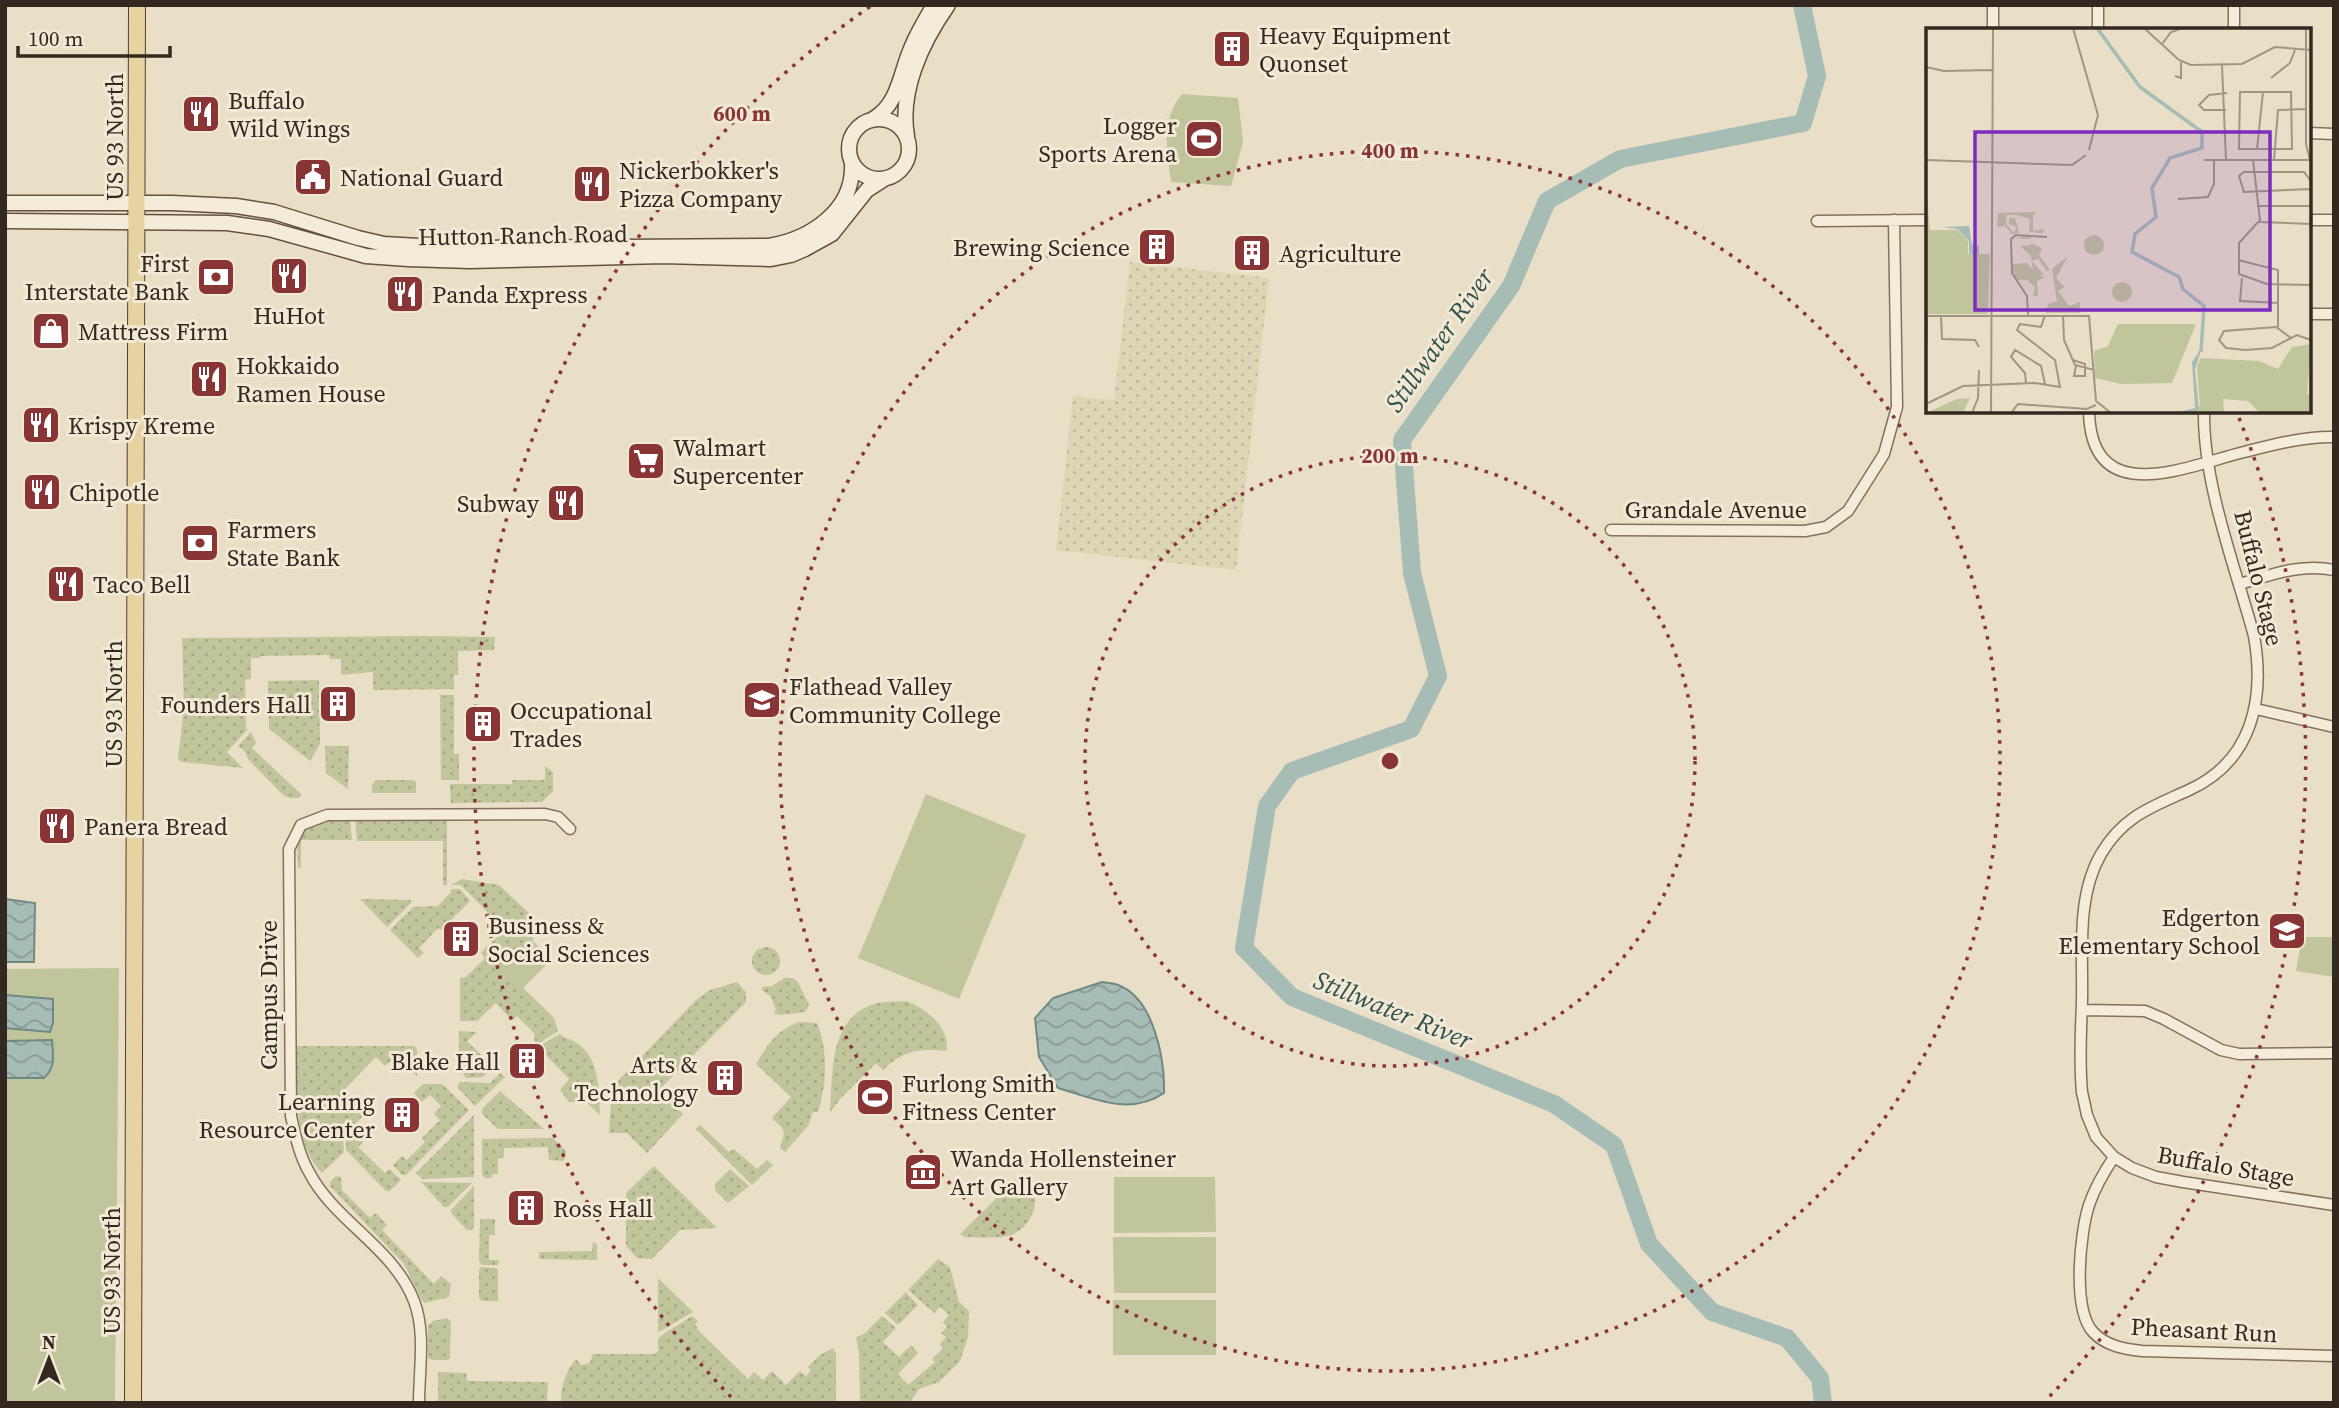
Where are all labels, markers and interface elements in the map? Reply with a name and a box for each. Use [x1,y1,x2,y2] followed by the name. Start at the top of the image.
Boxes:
[18,14,170,58] scale bar
[1259,19,1450,80] place label: Heavy Equipment Quonset
[28,24,83,53] text: 100 m
[1211,28,1253,70] building icon: Heavy Equipment Quonset
[1926,28,2311,413] inset map
[98,73,131,201] street label: US 93 North
[228,84,351,145] place label: Buffalo Wild Wings
[180,93,222,135] restaurant icon: Buffalo Wild Wings
[713,99,771,128] text: 600 m
[1039,109,1178,170] place label: Logger Sports Arena
[1183,118,1225,160] sports icon: Logger Sports Arena
[1361,136,1419,165] text: 400 m
[619,154,783,215] place label: Nickerbokker's Pizza Company
[292,156,334,198] public building icon: National Guard
[340,161,504,194] place label: National Guard
[571,163,613,205] restaurant icon: Nickerbokker's Pizza Company
[418,217,628,253] street label: Hutton Ranch Road
[1136,226,1178,268] building icon: Brewing Science
[953,231,1130,264] place label: Brewing Science
[1231,232,1273,274] building icon: Agriculture
[1279,237,1401,270] place label: Agriculture
[25,247,190,308] place label: First Interstate Bank
[268,255,310,297] restaurant icon: HuHot
[195,256,237,298] bank icon: First Interstate Bank
[1376,260,1502,419] water label: Stillwater River
[384,273,426,315] restaurant icon: Panda Express
[432,278,588,311] place label: Panda Express
[253,299,325,332] place label: HuHot
[30,310,72,352] shop icon: Mattress Firm
[78,315,228,348] place label: Mattress Firm
[236,349,386,410] place label: Hokkaido Ramen House
[188,358,230,400] restaurant icon: Hokkaido Ramen House
[20,404,62,446] restaurant icon: Krispy Kreme
[68,409,215,442] place label: Krispy Kreme
[673,431,804,492] place label: Walmart Supercenter
[625,440,667,482] supermarket icon: Walmart Supercenter
[1361,441,1419,470] text: 200 m
[21,471,63,513] restaurant icon: Chipotle
[69,476,160,509] place label: Chipotle
[545,482,587,524] restaurant icon: Subway
[457,487,540,520] place label: Subway
[1625,493,1807,526] street label: Grandale Avenue
[2226,507,2292,649] street label: Buffalo Stage
[227,513,340,574] place label: Farmers State Bank
[179,522,221,564] bank icon: Farmers State Bank
[45,563,87,605] restaurant icon: Taco Bell
[93,568,191,601] place label: Taco Bell
[97,640,130,768] street label: US 93 North
[789,670,1001,731] place label: Flathead Valley Community College
[741,679,783,721] school or university icon: Flathead Valley Community College
[317,683,359,725] building icon: Founders Hall
[160,688,311,721] place label: Founders Hall
[510,694,652,755] place label: Occupational Trades
[462,703,504,745] building icon: Occupational Trades
[1378,749,1402,773] centre of rings
[36,805,78,847] restaurant icon: Panera Bread
[84,810,228,843] place label: Panera Bread
[2058,901,2260,962] place label: Edgerton Elementary School
[488,909,650,970] place label: Business & Social Sciences
[2266,910,2308,952] school or university icon: Edgerton Elementary School
[440,918,482,960] building icon: Business & Social Sciences
[252,920,285,1070] street label: Campus Drive
[1308,962,1478,1058] water label: Stillwater River
[506,1040,548,1082] building icon: Blake Hall
[391,1045,500,1078] place label: Blake Hall
[574,1048,699,1109] place label: Arts & Technology
[704,1057,746,1099] building icon: Arts & Technology
[902,1067,1056,1128] place label: Furlong Smith Fitness Center
[854,1076,896,1118] sports icon: Furlong Smith Fitness Center
[199,1085,375,1146] place label: Learning Resource Center
[381,1094,423,1136] building icon: Learning Resource Center
[2155,1138,2297,1194] street label: Buffalo Stage
[950,1142,1176,1203] place label: Wanda Hollensteiner Art Gallery
[902,1151,944,1193] museum icon: Wanda Hollensteiner Art Gallery
[505,1187,547,1229] building icon: Ross Hall
[553,1192,653,1225] place label: Ross Hall
[95,1207,128,1335] street label: US 93 North
[2130,1310,2278,1350] street label: Pheasant Run
[14,1324,84,1394] north arrow
[42,1329,56,1355] text: N

